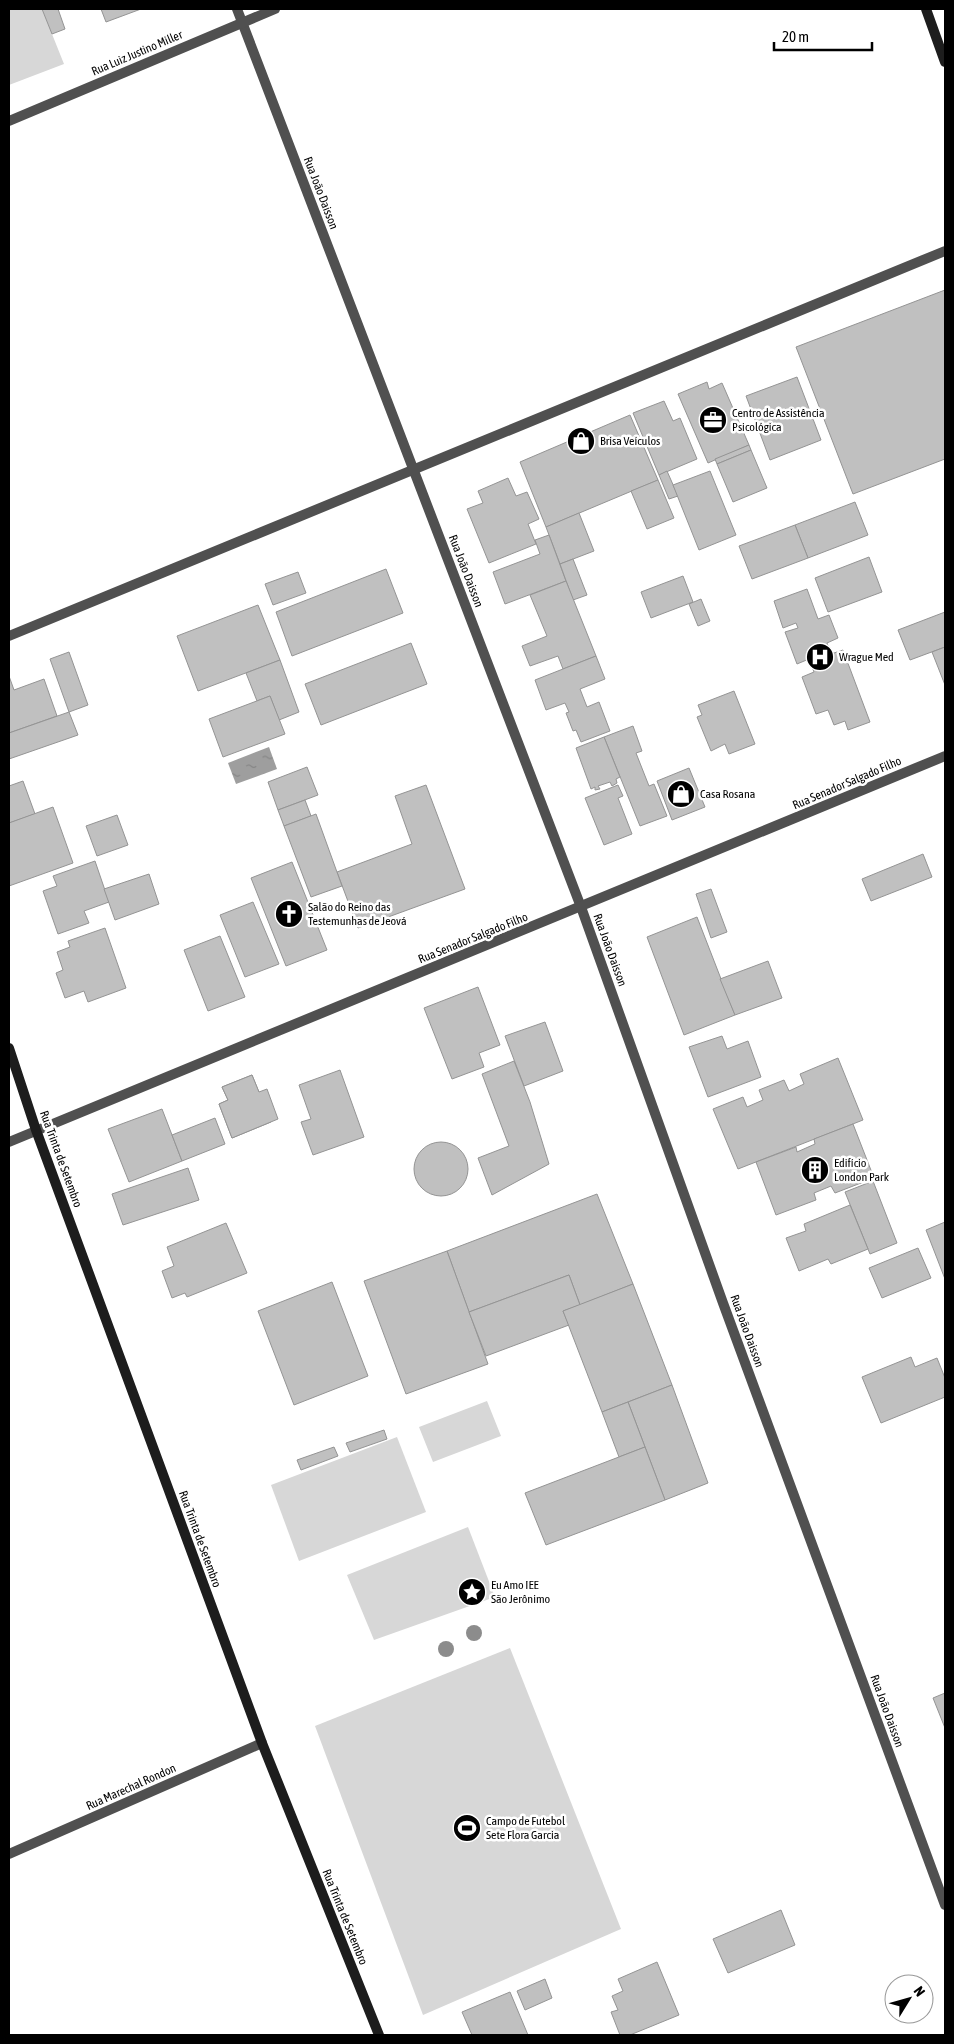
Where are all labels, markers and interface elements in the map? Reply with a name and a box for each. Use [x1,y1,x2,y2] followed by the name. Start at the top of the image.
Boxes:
[774,20,872,52] scale bar
[89,27,185,78] street label: Rua Luiz Justino Miller
[782,28,809,45] text: 20 m
[301,155,341,231] street label: Rua João Daisson
[698,405,728,435] office icon: Centro de Assistência Psicológica
[732,406,824,434] place label: Centro de Assistência Psicológica
[566,426,596,456] shop icon: Brisa Veículos
[600,434,660,448] place label: Brisa Veículos
[446,533,486,609] street label: Rua João Daisson
[805,642,835,672] hospital icon: Wrague Med
[839,650,894,664] place label: Wrague Med
[791,754,904,812] street label: Rua Senador Salgado Filho
[666,779,696,809] shop icon: Casa Rosana
[700,787,755,801] place label: Casa Rosana
[274,899,304,929] church icon: Salão do Reino das Testemunhas de Jeová
[308,900,407,928] place label: Salão do Reino das Testemunhas de Jeová
[416,910,530,966] street label: Rua Senador Salgado Filho
[590,912,630,988] street label: Rua João Daisson
[37,1109,85,1210] street label: Rua Trinta de Setembro
[800,1155,830,1185] building icon: Edifício London Park
[834,1156,890,1184] place label: Edifício London Park
[727,1293,767,1369] street label: Rua João Daisson
[176,1489,224,1590] street label: Rua Trinta de Setembro
[457,1577,487,1607] place icon: Eu Amo IEE São Jerônimo
[491,1578,551,1606] place label: Eu Amo IEE São Jerônimo
[867,1673,907,1749] street label: Rua João Daisson
[84,1761,178,1813] street label: Rua Marechal Rondon
[452,1813,482,1843] sports icon: Campo de Futebol Sete Flora Garcia
[486,1814,566,1842] place label: Campo de Futebol Sete Flora Garcia
[319,1867,371,1967] street label: Rua Trinta de Setembro
[884,1974,934,2024] north arrow
[911,1983,928,1999] text: N

